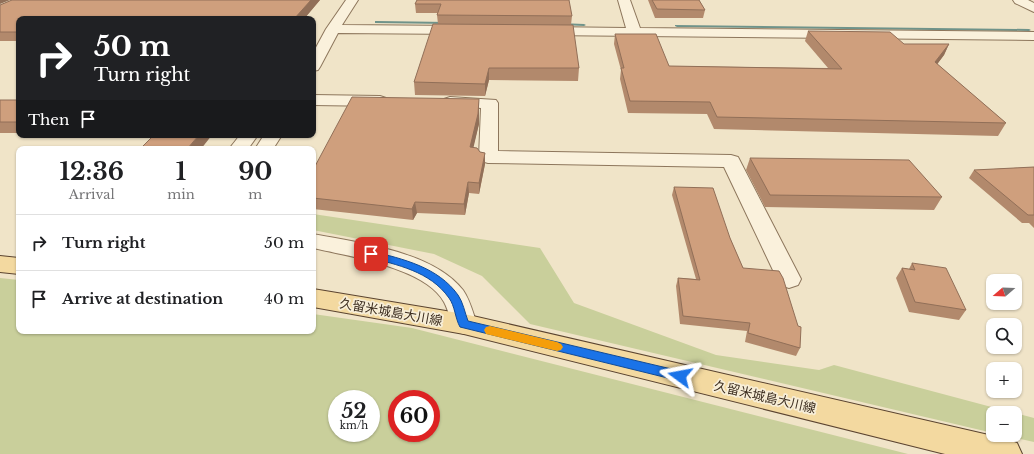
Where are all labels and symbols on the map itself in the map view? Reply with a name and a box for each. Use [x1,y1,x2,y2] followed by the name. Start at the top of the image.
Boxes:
[354,237,388,271] pin
[986,274,1022,310] north arrow
[338,295,444,329] street label: 久留米城島大川線
[659,355,701,397] position arrow
[712,377,818,417] street label: 久留米城島大川線
[388,390,440,442] speed limit sign: 60

